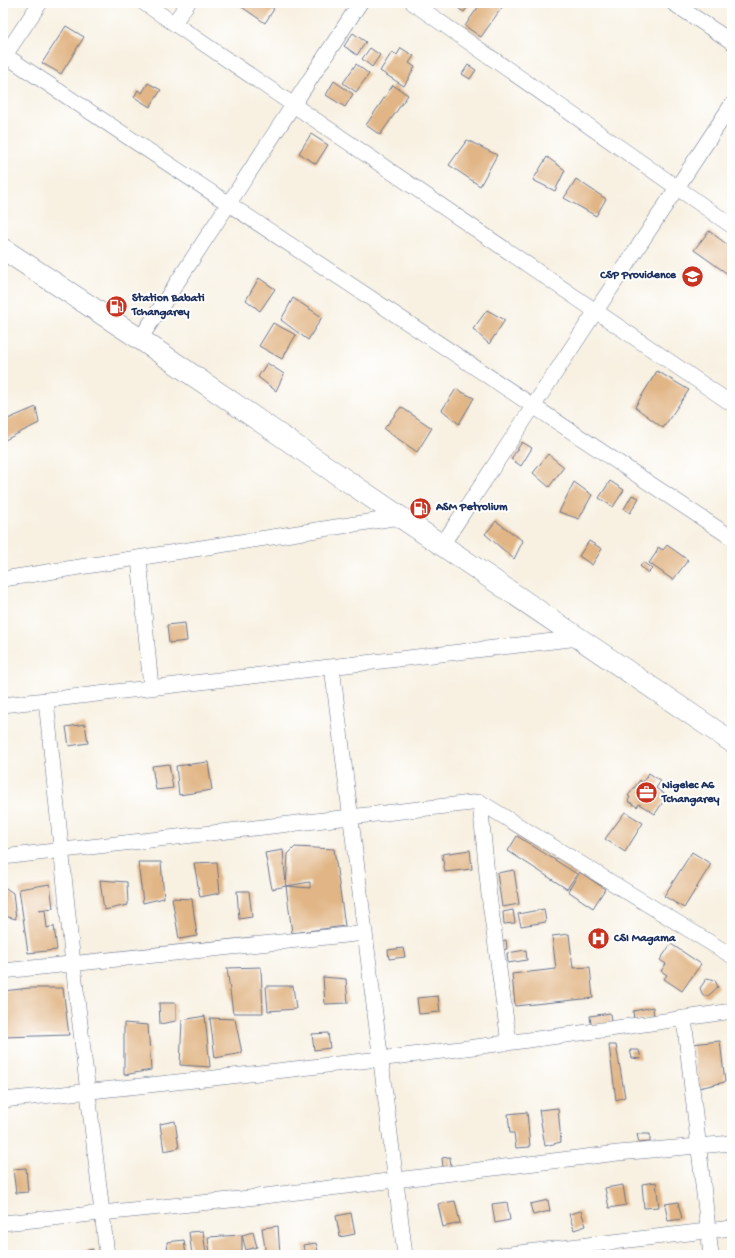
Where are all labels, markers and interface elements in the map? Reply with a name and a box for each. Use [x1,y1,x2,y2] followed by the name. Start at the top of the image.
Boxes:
[679,263,705,289] school or university icon: CSP Providence
[599,269,677,283] place label: CSP Providence
[131,292,205,320] place label: Station Babati Tchangarey
[103,293,129,319] fuel station icon: Station Babati Tchangarey
[408,495,434,521] fuel station icon: ASM Petrolium
[435,501,508,515] place label: ASM Petrolium
[661,779,719,807] place label: Nigelec A6 Tchangarey
[634,780,660,806] office icon: Nigelec A6 Tchangarey
[586,926,612,952] hospital icon: CSI Magama
[613,932,677,946] place label: CSI Magama

